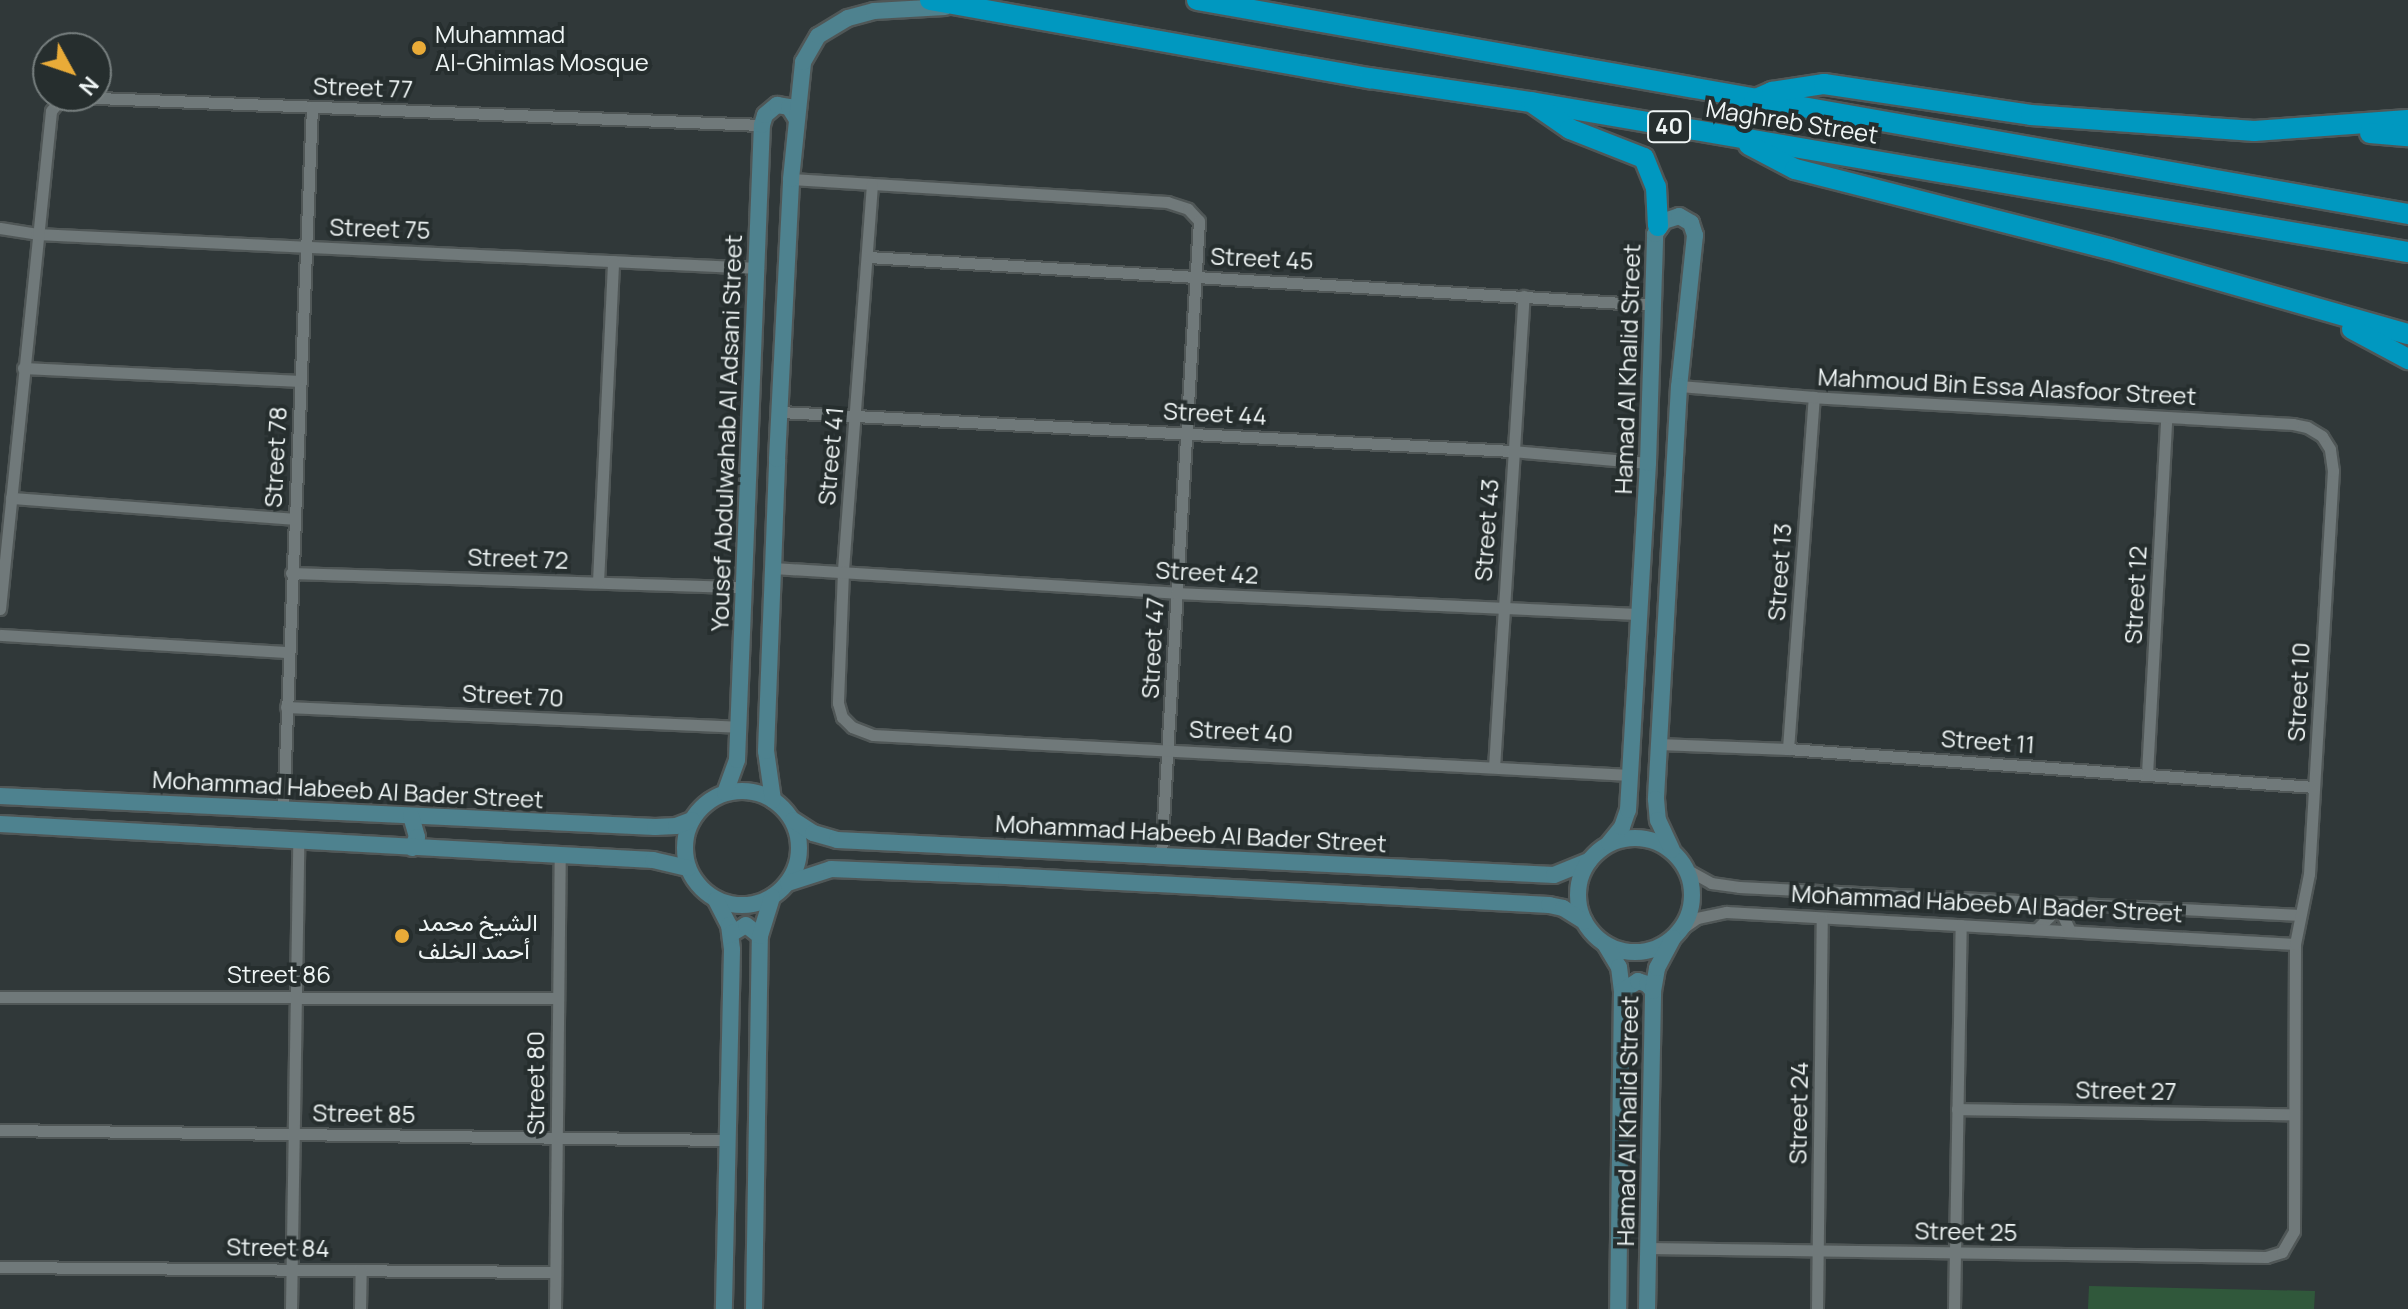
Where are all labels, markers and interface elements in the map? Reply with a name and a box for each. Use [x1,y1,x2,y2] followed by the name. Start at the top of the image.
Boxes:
[435,20,649,76] place label: Muhammad Al-Ghimlas Mosque
[32,32,112,112] north arrow
[410,39,428,57] marker: Muhammad Al-Ghimlas Mosque
[72,70,105,102] text: N
[313,71,413,103] street label: Street 77
[1704,93,1880,149] street label: Maghreb Street
[1647,109,1691,145] road number: 40
[329,212,431,244] street label: Street 75
[705,234,747,632] street label: Yousef Abdulwahab Al Adsani Street
[1210,241,1314,275] street label: Street 45
[1608,243,1646,495] street label: Hamad Al Khalid Street
[1817,362,2197,410] street label: Mahmoud Bin Essa Alasfoor Street
[1162,396,1268,430] street label: Street 44
[258,406,292,508] street label: Street 78
[811,406,849,506] street label: Street 41
[1468,478,1504,582] street label: Street 43
[1761,522,1797,622] street label: Street 13
[467,542,569,574] street label: Street 72
[2118,545,2152,645] street label: Street 12
[1155,555,1259,589] street label: Street 42
[1135,597,1169,699] street label: Street 47
[2281,642,2315,742] street label: Street 10
[461,678,565,712] street label: Street 70
[1188,714,1294,748] street label: Street 40
[1940,723,2036,759] street label: Street 11
[152,764,544,814] street label: Mohammad Habeeb Al Bader Street
[995,808,1387,858] street label: Mohammad Habeeb Al Bader Street
[1791,878,2183,928] street label: Mohammad Habeeb Al Bader Street
[418,908,538,964] place label: الشيخ محمد أحمد الخلف
[393,927,411,945] marker: الشيخ محمد أحمد الخلف
[227,960,331,988] street label: Street 86
[1610,995,1644,1247] street label: Hamad Al Khalid Street
[521,1031,549,1135] street label: Street 80
[1783,1061,1813,1165] street label: Street 24
[2075,1075,2177,1105] street label: Street 27
[312,1098,416,1128] street label: Street 85
[1914,1216,2018,1246] street label: Street 25
[226,1232,330,1262] street label: Street 84

